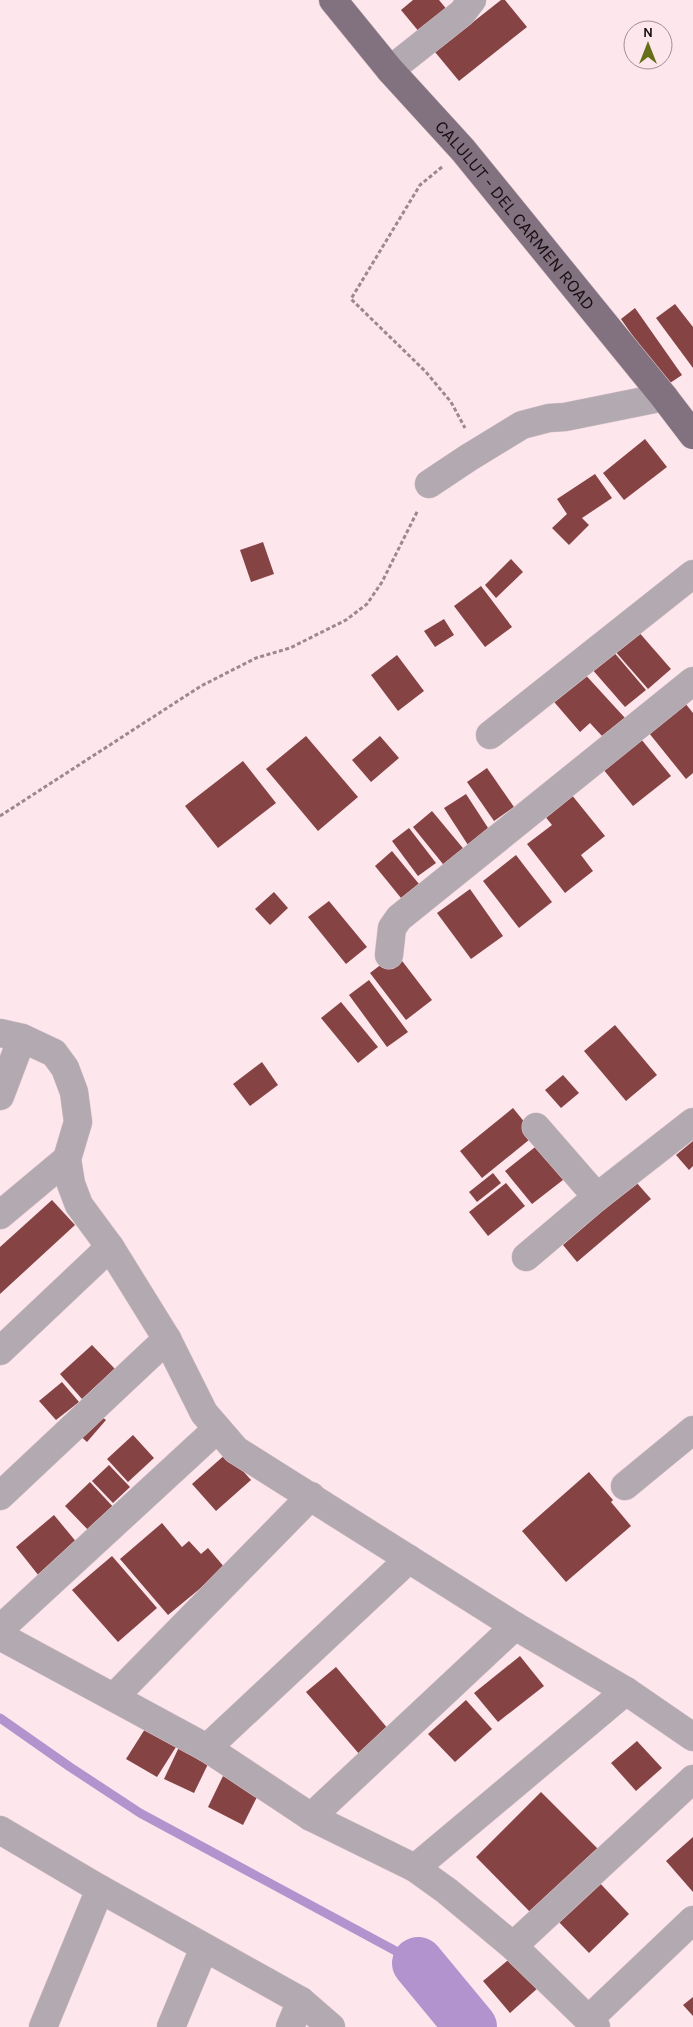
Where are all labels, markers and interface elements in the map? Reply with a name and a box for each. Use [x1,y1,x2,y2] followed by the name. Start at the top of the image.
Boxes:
[623,20,673,70] north arrow
[643,24,653,41] text: N
[430,116,600,315] street label: CALULUT - DEL CARMEN ROAD

